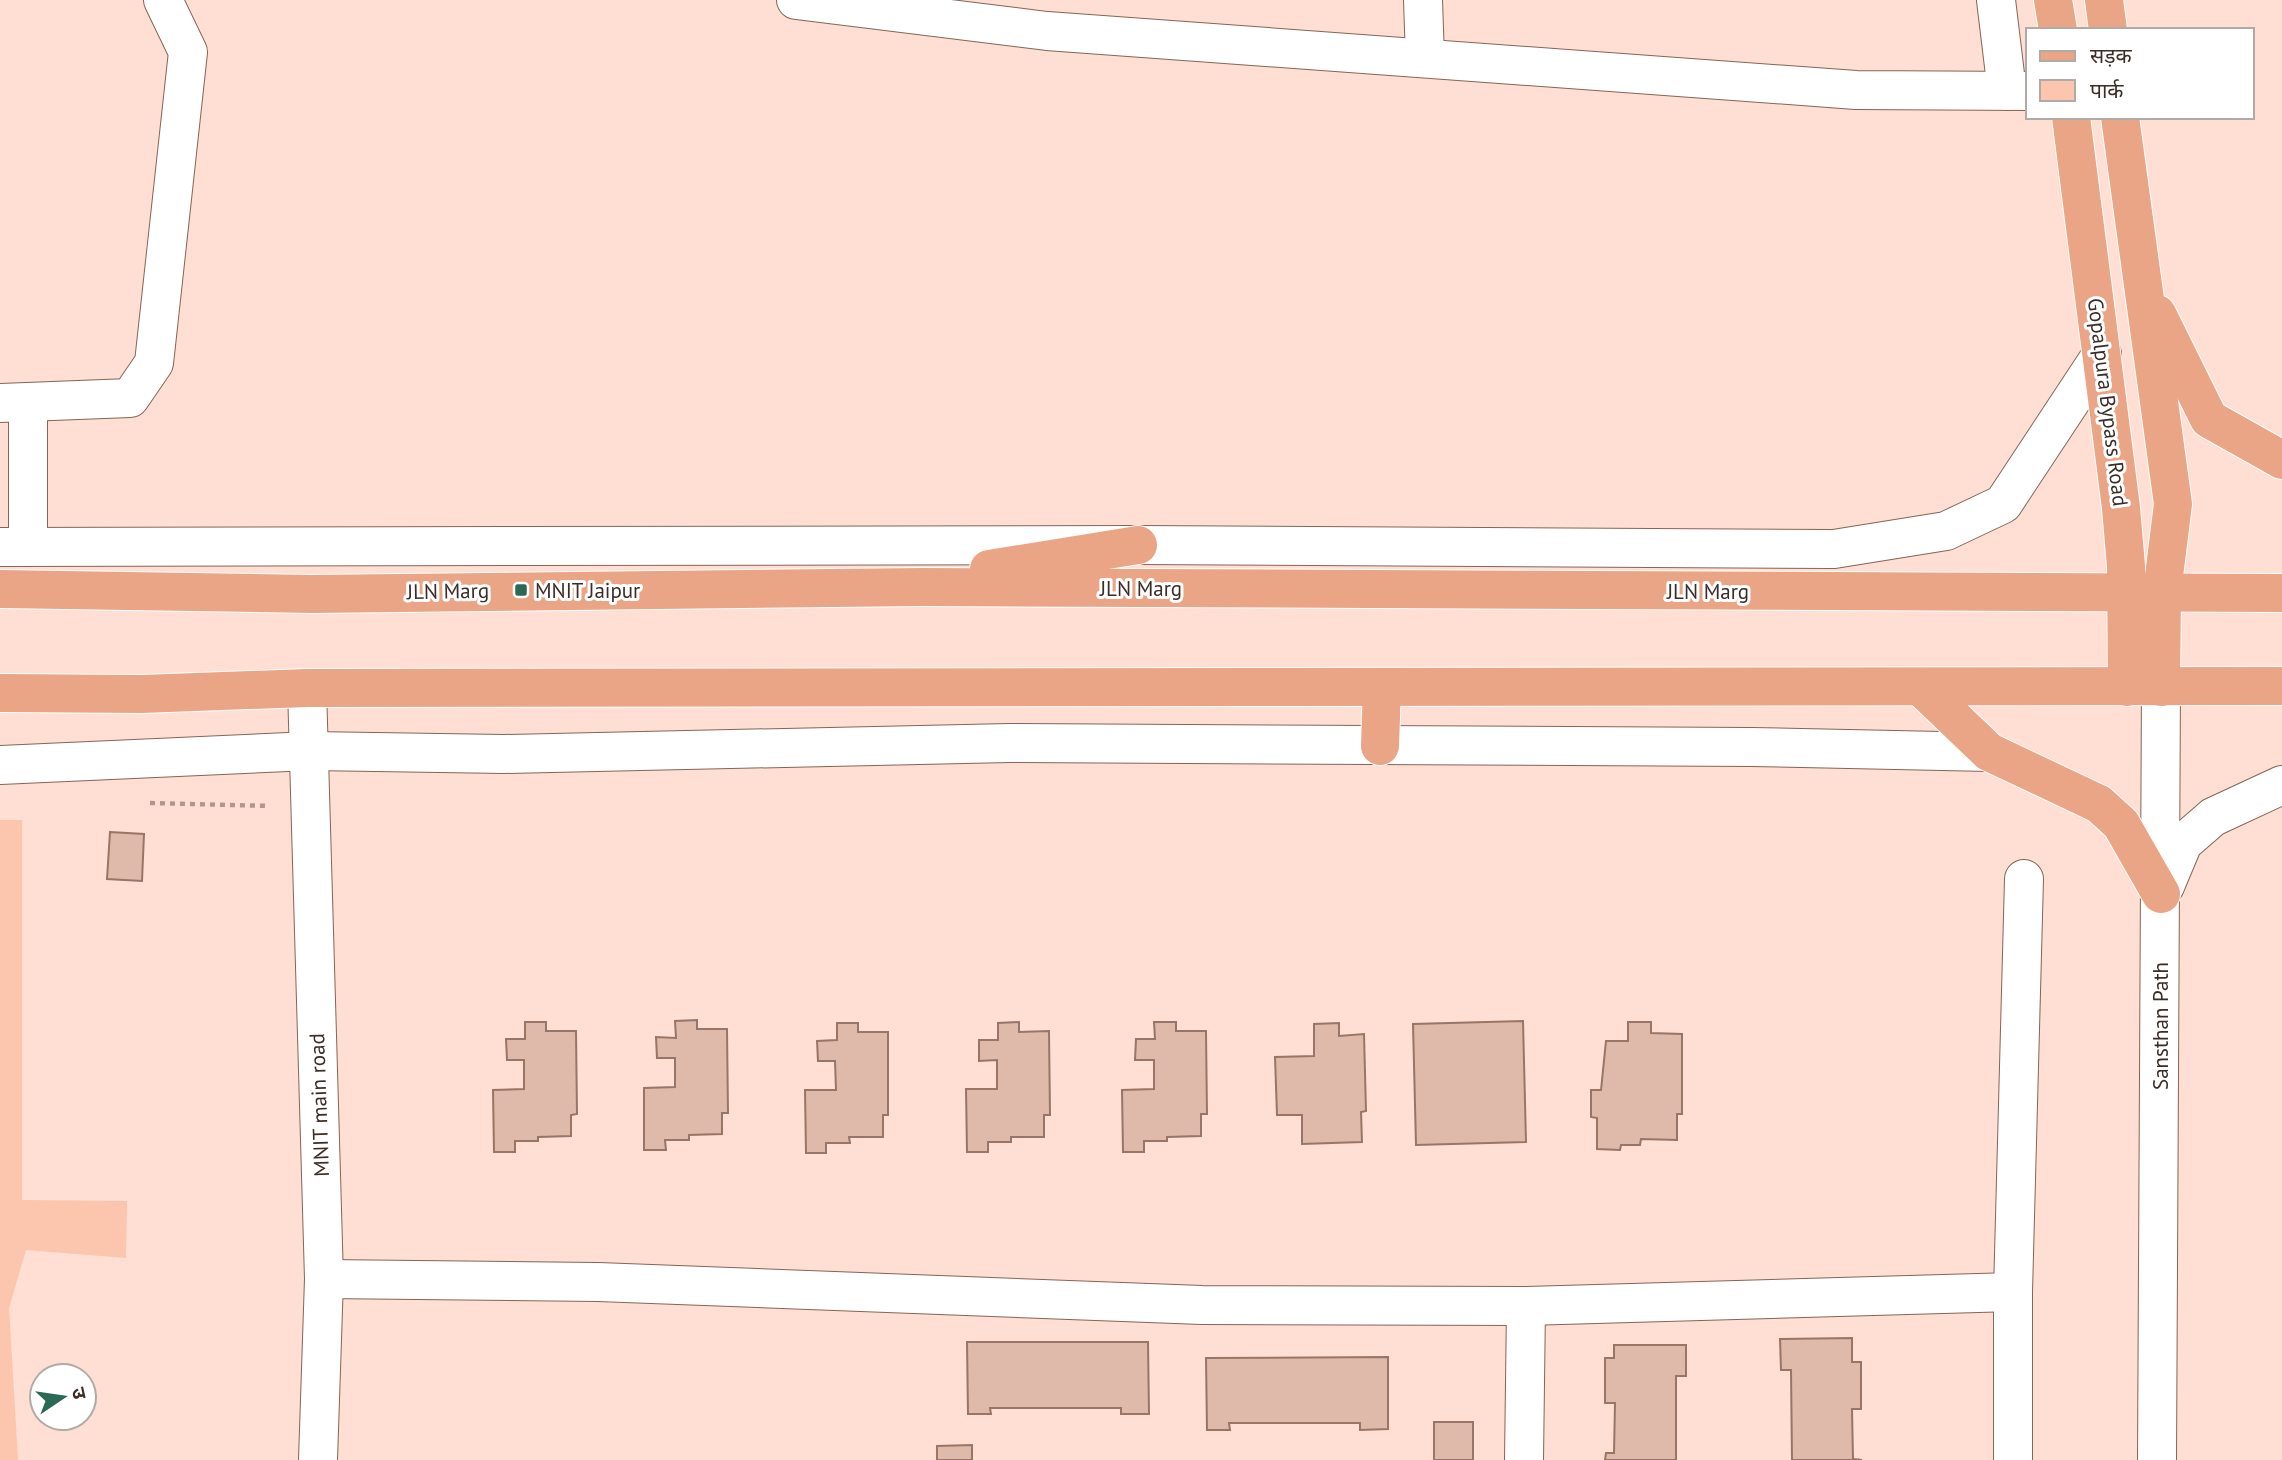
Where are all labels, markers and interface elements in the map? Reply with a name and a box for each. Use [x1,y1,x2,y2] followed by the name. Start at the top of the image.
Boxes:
[2026,28,2254,119] legend
[2090,42,2132,69] text: सड़क
[2090,77,2124,104] text: पार्क
[2082,296,2134,508] street label: Gopalpura Bypass Road
[1099,575,1182,602] street label: JLN Marg
[406,577,489,605] street label: JLN Marg
[535,577,640,604] place label: MNIT Jaipur
[1666,578,1749,605] street label: JLN Marg
[513,582,529,598] marker: MNIT Jaipur
[2147,962,2174,1090] street label: Sansthan Path
[303,1033,335,1177] street label: MNIT main road
[28,1362,98,1432] north arrow
[67,1385,93,1402] text: उ

